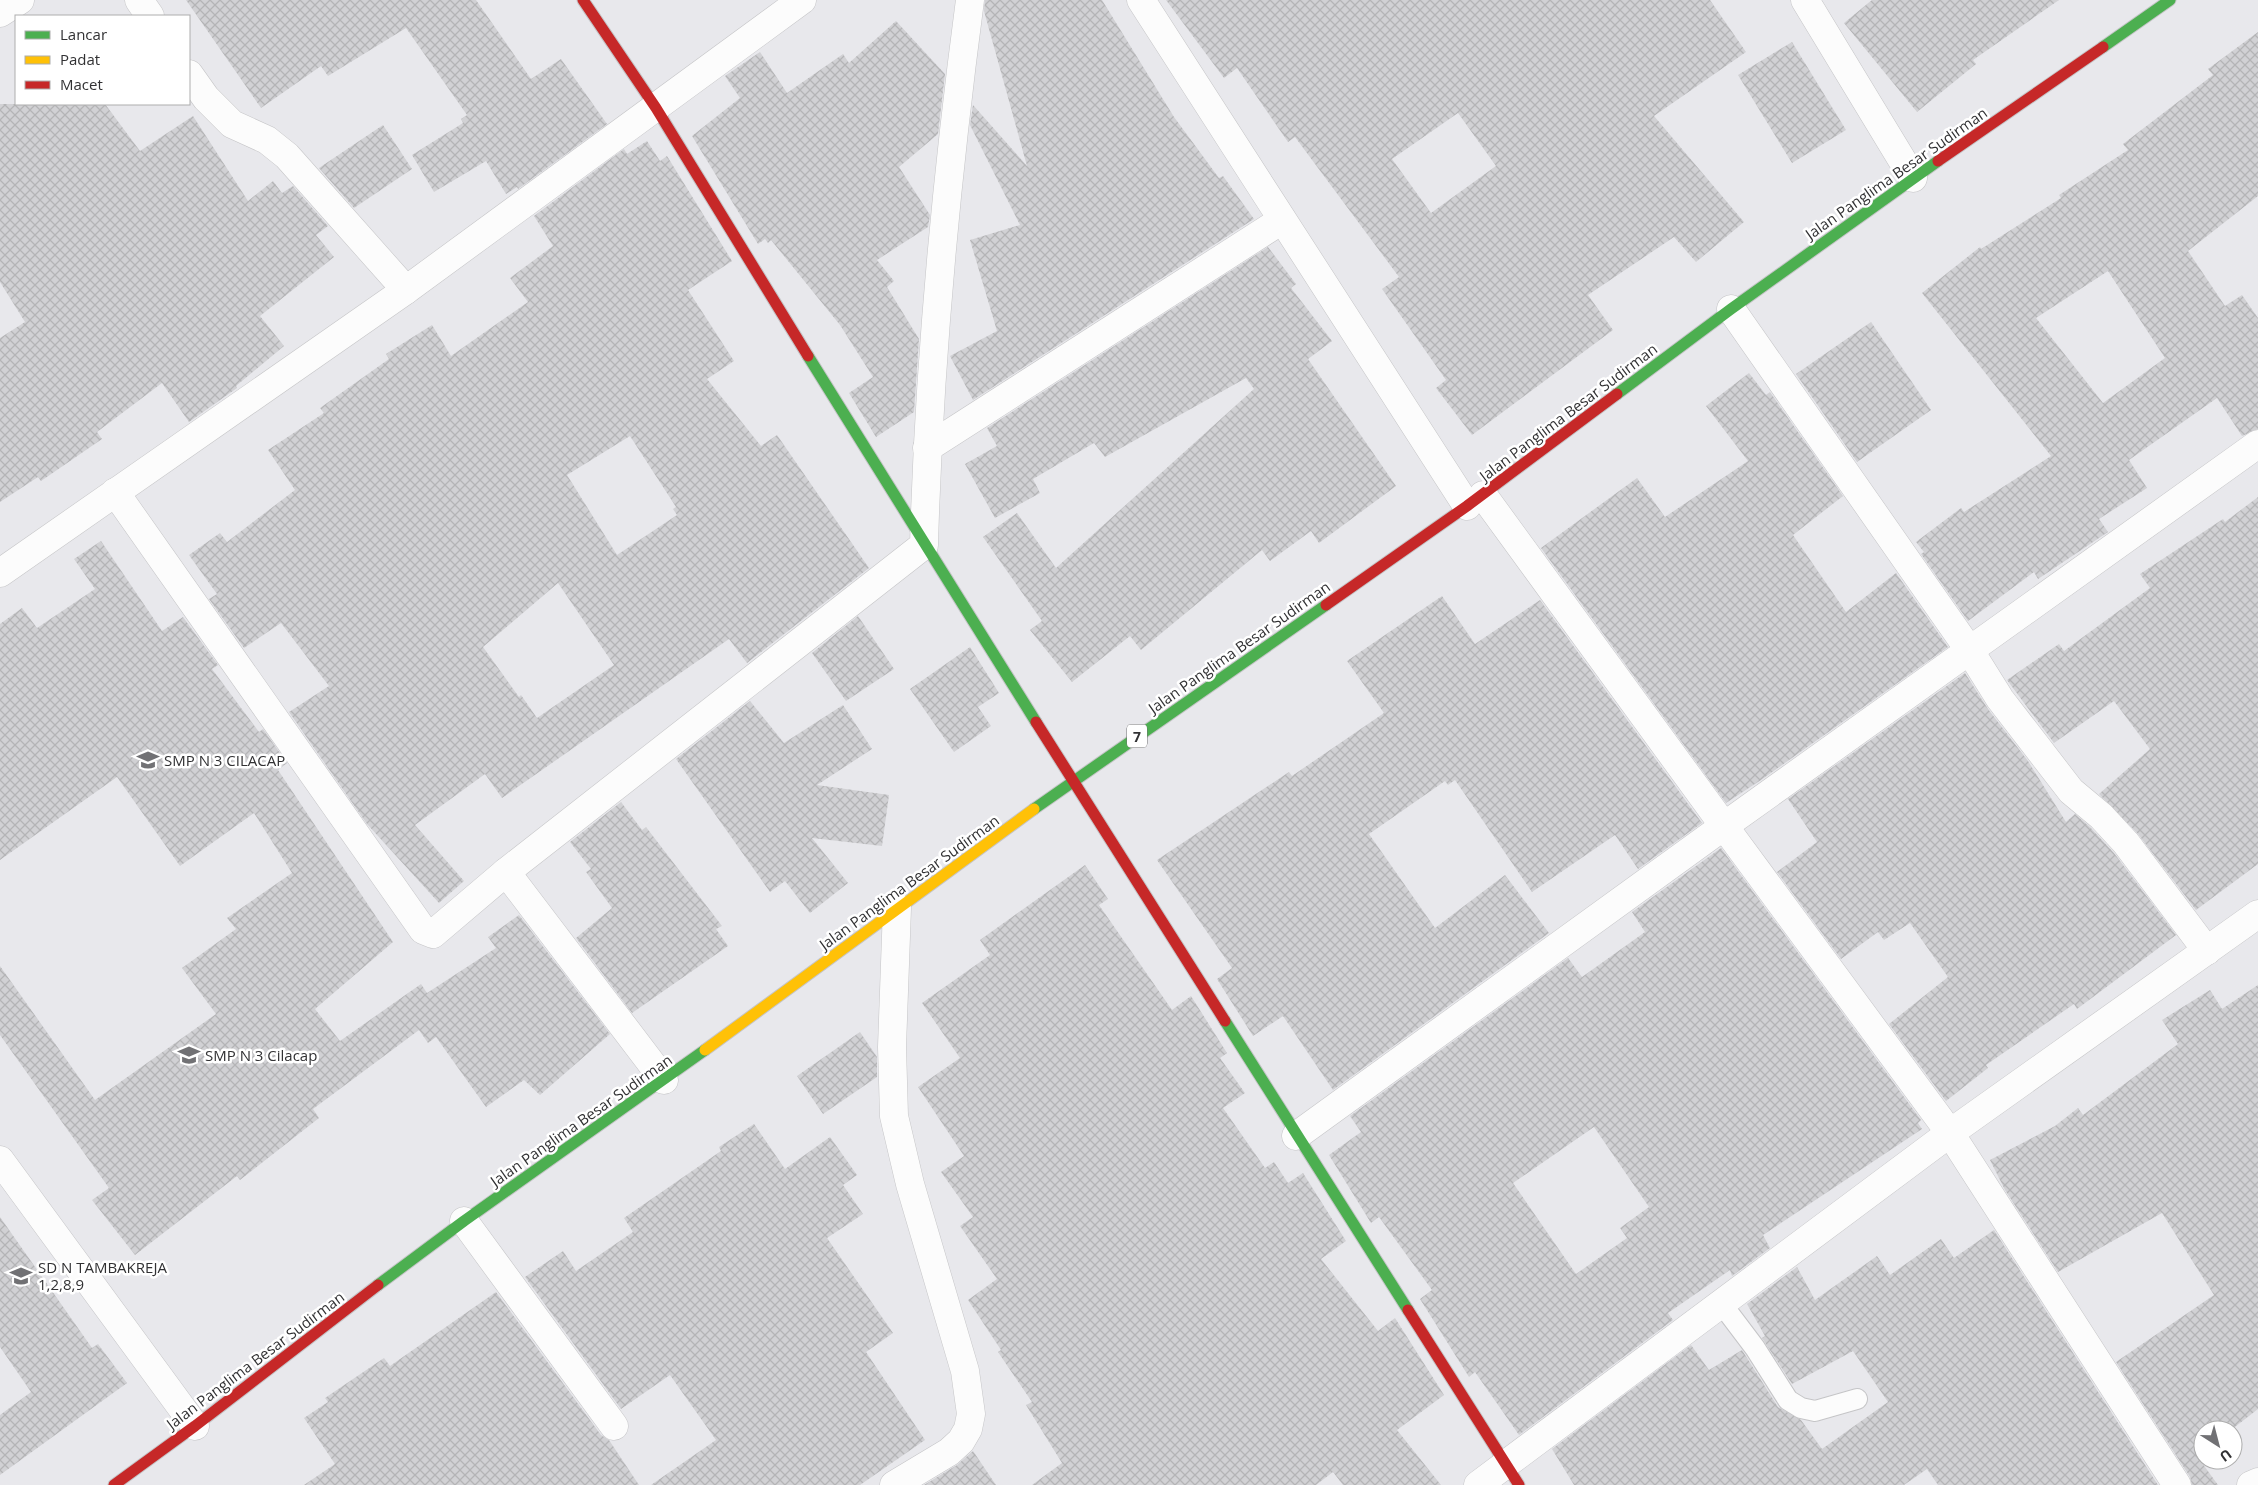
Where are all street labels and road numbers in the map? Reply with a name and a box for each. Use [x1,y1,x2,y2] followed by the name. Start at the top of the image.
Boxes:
[1800,102,1991,245] street label: Jalan Panglima Besar Sudirman
[1474,339,1661,487] street label: Jalan Panglima Besar Sudirman
[1143,576,1334,719] street label: Jalan Panglima Besar Sudirman
[1127,724,1147,748] road number: 7
[814,810,1003,955] street label: Jalan Panglima Besar Sudirman
[485,1049,676,1192] street label: Jalan Panglima Besar Sudirman
[161,1287,348,1435] street label: Jalan Panglima Besar Sudirman

